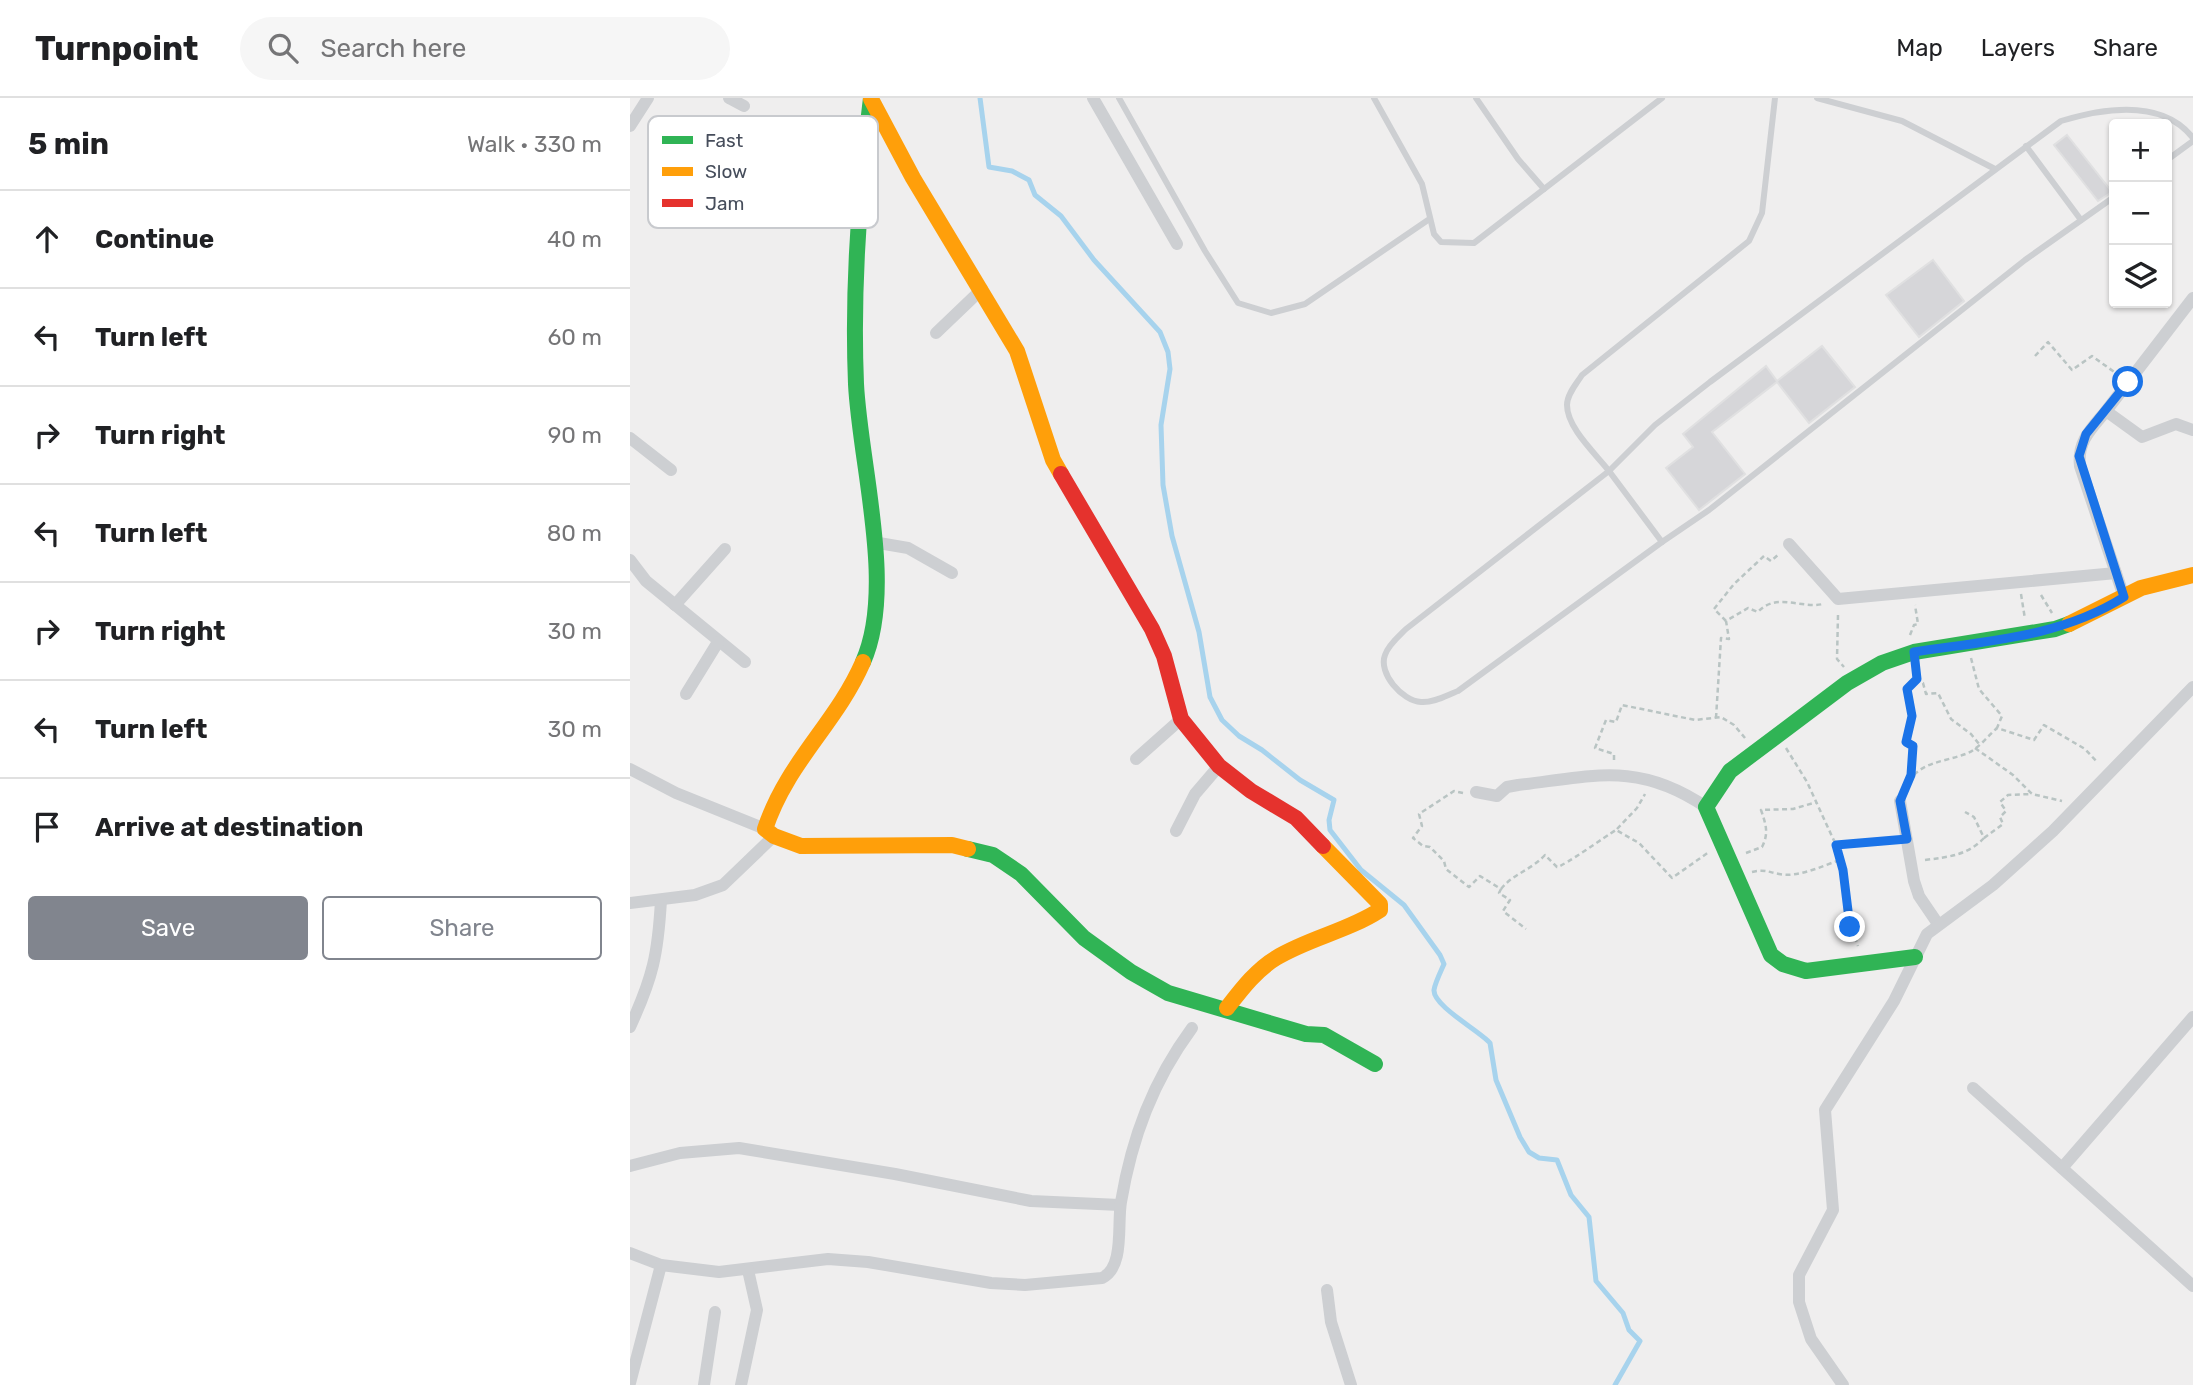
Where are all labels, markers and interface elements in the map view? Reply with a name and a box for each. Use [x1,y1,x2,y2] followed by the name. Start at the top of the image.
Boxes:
[240,17,730,80] search box
[35,29,198,68] text: Turnpoint
[264,29,302,67] icon: search
[320,33,466,64] text: Search here
[1896,34,1943,62] text: Map
[1981,34,2055,62] text: Layers
[2093,34,2158,62] text: Share
[648,116,878,228] legend
[2109,119,2172,308] map controls
[2109,119,2172,182] button: +
[28,126,109,162] text: 5 min
[705,129,744,152] text: Fast
[467,130,602,158] text: Walk · 330 m
[705,160,747,183] text: Slow
[2109,182,2172,245] button: −
[705,192,744,215] text: Jam
[28,220,66,258] icon: ahead
[95,224,214,255] text: Continue
[547,225,602,253] text: 40 m
[2109,245,2172,308] button: layers
[28,318,66,356] icon: left
[95,322,207,353] text: Turn left
[547,323,602,351] text: 60 m
[2112,366,2143,397] route start
[28,416,66,454] icon: right
[95,420,225,451] text: Turn right
[548,421,602,449] text: 90 m
[28,514,66,552] icon: left
[95,518,207,549] text: Turn left
[547,519,602,547] text: 80 m
[28,612,66,650] icon: right
[95,616,225,647] text: Turn right
[547,617,602,645] text: 30 m
[28,710,66,748] icon: left
[95,714,207,745] text: Turn left
[547,715,602,743] text: 30 m
[28,808,66,846] icon: arrive
[95,812,363,843] text: Arrive at destination
[28,896,308,960] button: Save
[322,896,602,960] button: Share
[1834,911,1865,942] route end

